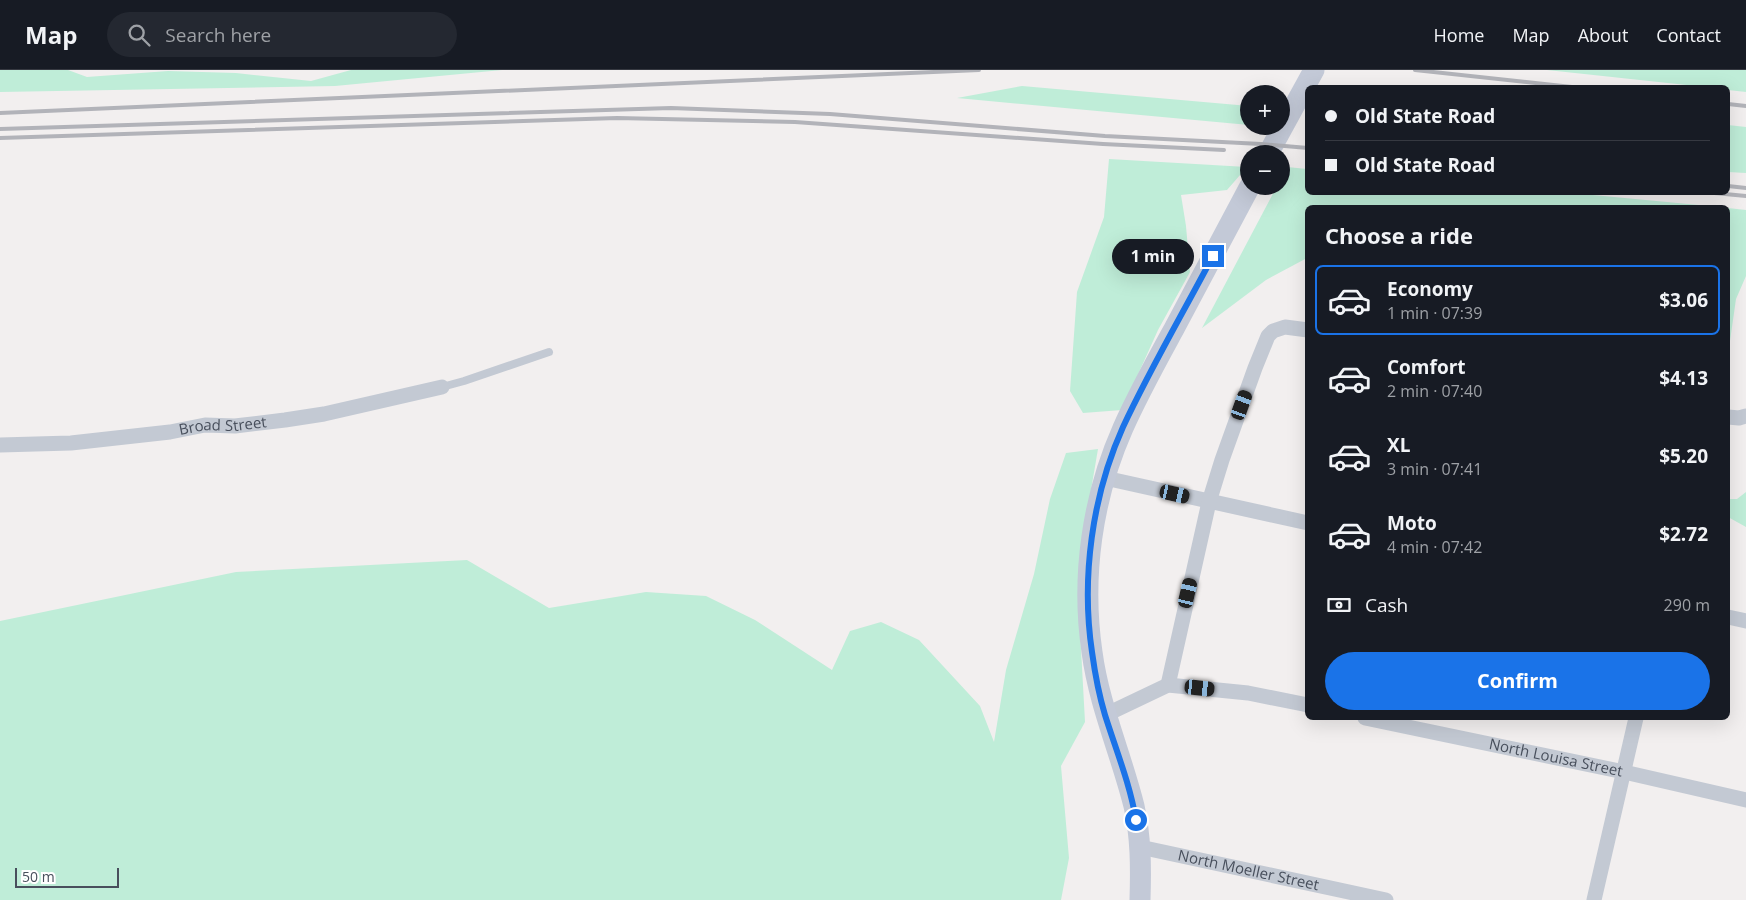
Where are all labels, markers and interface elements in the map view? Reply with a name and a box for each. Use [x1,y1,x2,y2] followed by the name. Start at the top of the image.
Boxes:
[107,12,457,57] search box
[25,18,77,51] text: Map
[125,21,153,49] icon: search
[165,22,271,48] text: Search here
[1434,23,1484,47] text: Home
[1512,23,1550,47] text: Map
[1578,23,1628,47] text: About
[1656,23,1721,47] text: Contact
[1240,85,1290,195] map controls
[1240,85,1290,135] button: +
[1355,103,1495,129] text: Old State Road
[1240,145,1290,195] button: −
[1355,152,1495,178] text: Old State Road
[1325,220,1473,250] text: Choose a ride
[1113,238,1196,274] callout: 1 min
[1131,245,1175,267] text: 1 min
[1202,245,1224,267] route end
[1387,276,1473,302] text: Economy
[1327,278,1372,323] icon: car
[1659,287,1708,313] text: $3.06
[1387,302,1482,324] text: 1 min · 07:39
[1387,354,1466,380] text: Comfort
[1327,356,1372,401] icon: car
[1659,365,1708,391] text: $4.13
[1387,380,1482,402] text: 2 min · 07:40
[1229,388,1254,422] car
[177,411,268,439] street label: Broad Street
[1387,432,1410,458] text: XL
[1327,434,1372,479] icon: car
[1659,443,1708,469] text: $5.20
[1387,458,1482,480] text: 3 min · 07:41
[1158,483,1191,505] car
[1387,510,1437,536] text: Moto
[1327,512,1372,557] icon: car
[1659,521,1708,547] text: $2.72
[1387,536,1482,558] text: 4 min · 07:42
[1177,577,1198,609] car
[1325,591,1353,619] icon: cash
[1365,592,1408,618] text: Cash
[1664,594,1710,616] text: 290 m
[1325,652,1710,710] button: Confirm
[1184,679,1215,697] car
[1487,733,1625,781] street label: North Louisa Street
[1125,809,1147,831] route start
[1176,844,1321,894] street label: North Moeller Street
[15,865,119,888] scale bar
[22,867,55,886] text: 50 m

